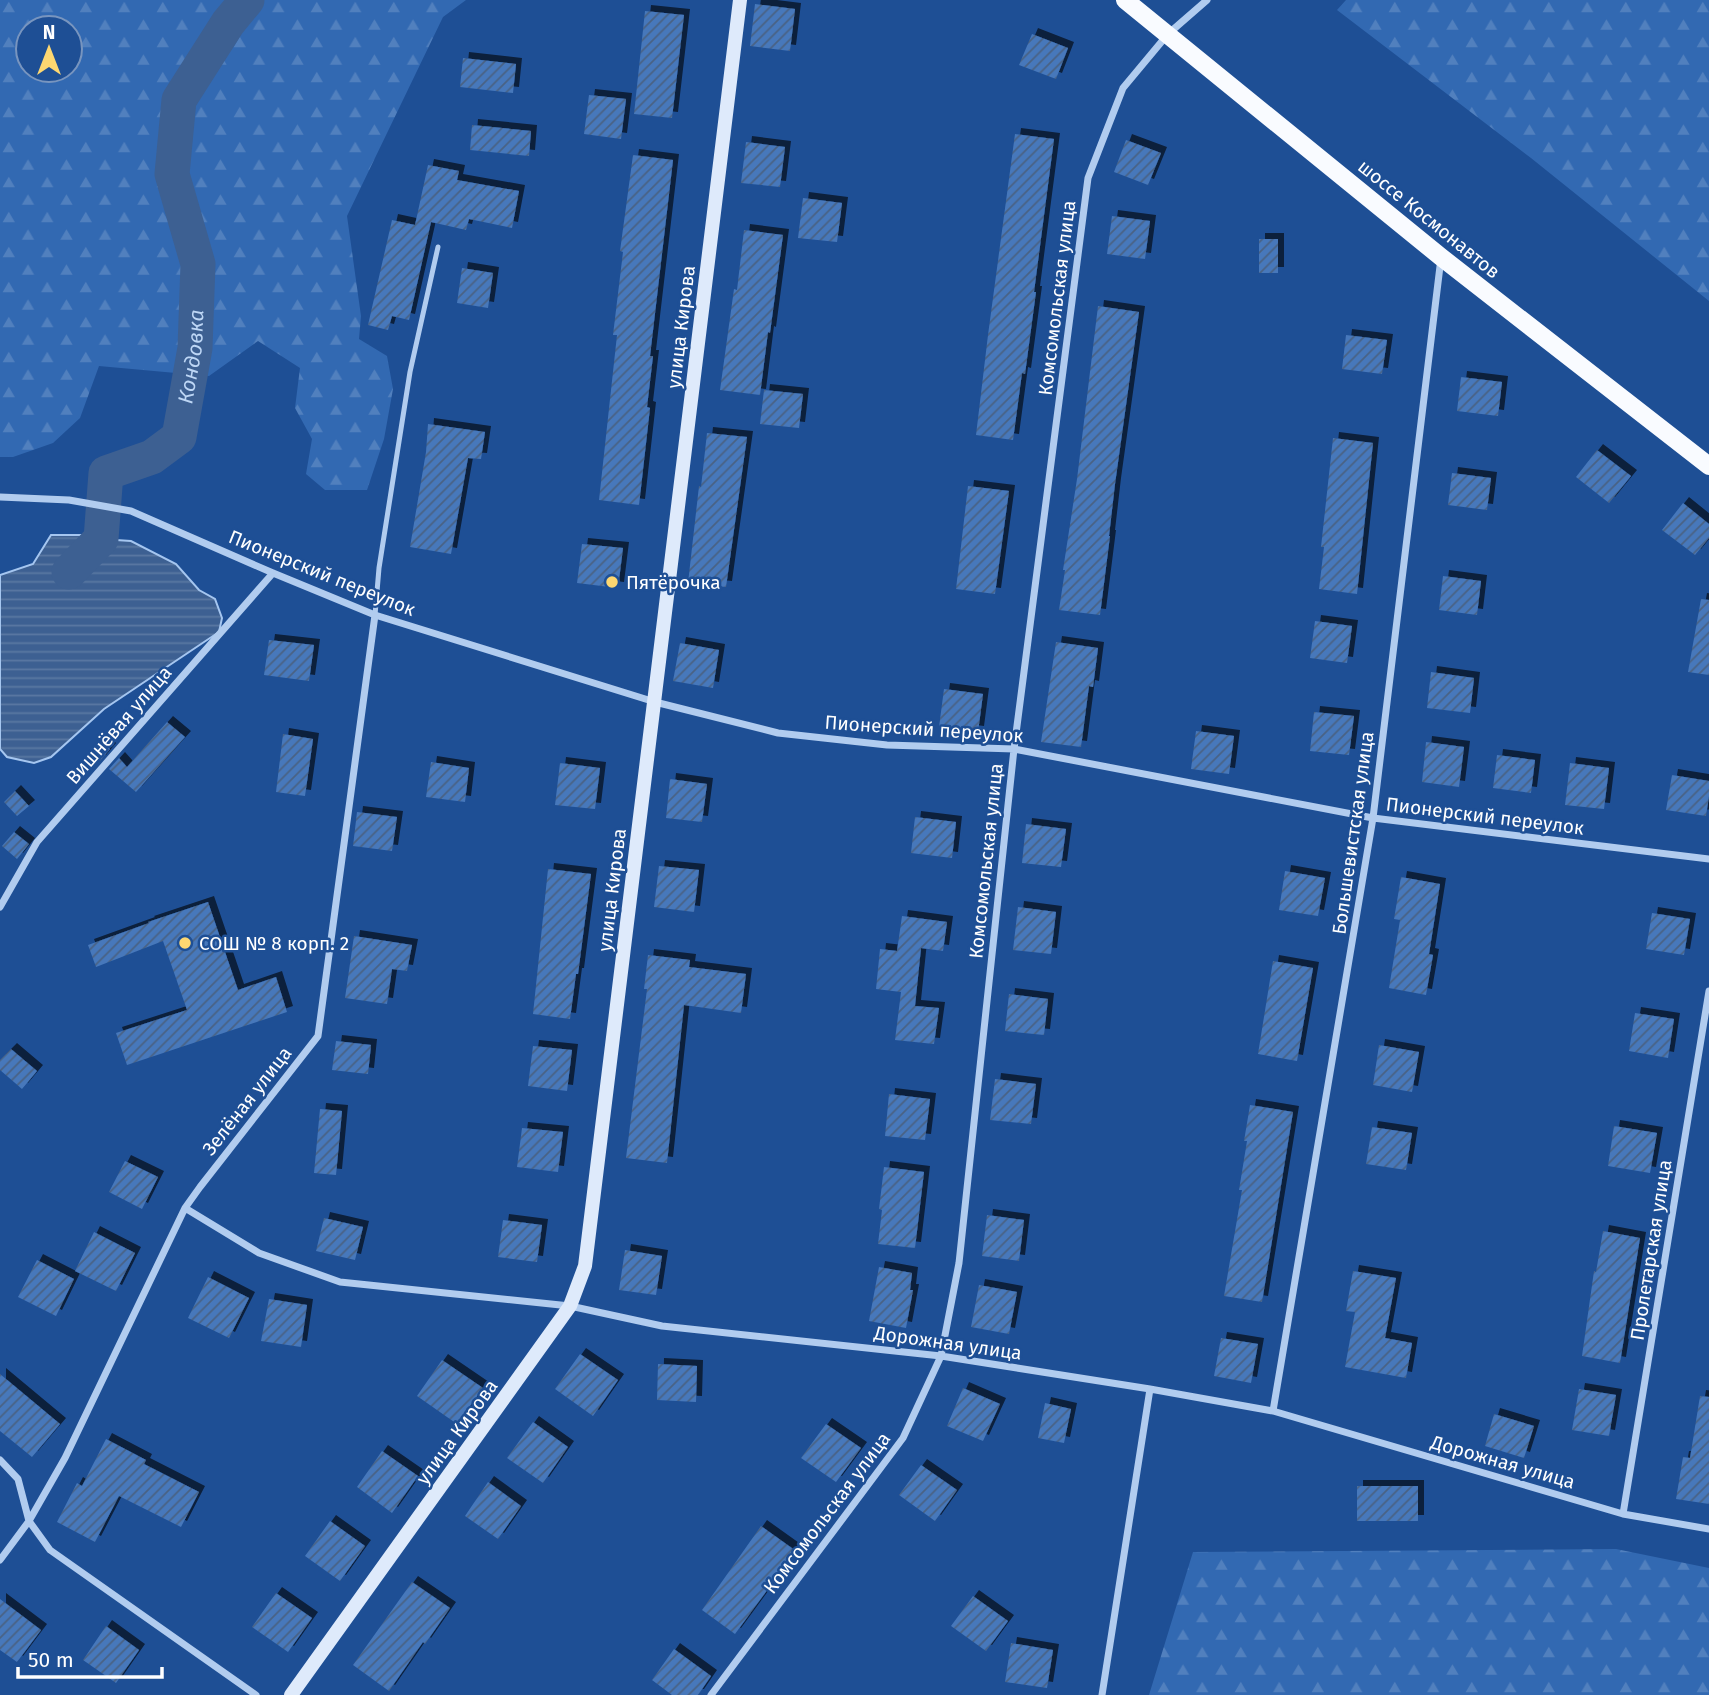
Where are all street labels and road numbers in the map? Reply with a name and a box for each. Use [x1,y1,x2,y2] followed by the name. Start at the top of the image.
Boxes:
[1353,155,1505,283] street label: шоссе Космонавтов
[1034,199,1080,397] street label: Комсомольская улица
[662,264,700,390] street label: улица Кирова
[225,525,419,621] street label: Пионерский переулок
[61,661,177,789] street label: Вишнёвая улица
[824,711,1024,747] street label: Пионерский переулок
[1327,730,1379,936] street label: Большевистская улица
[964,762,1008,960] street label: Комсомольская улица
[1385,792,1585,840] street label: Пионерский переулок
[593,827,631,953] street label: улица Кирова
[197,1042,297,1160] street label: Зелёная улица
[1625,1158,1677,1342] street label: Пролетарская улица
[872,1321,1023,1365] street label: Дорожная улица
[411,1375,503,1489] street label: улица Кирова
[759,1428,895,1598] street label: Комсомольская улица
[1427,1430,1578,1494] street label: Дорожная улица

